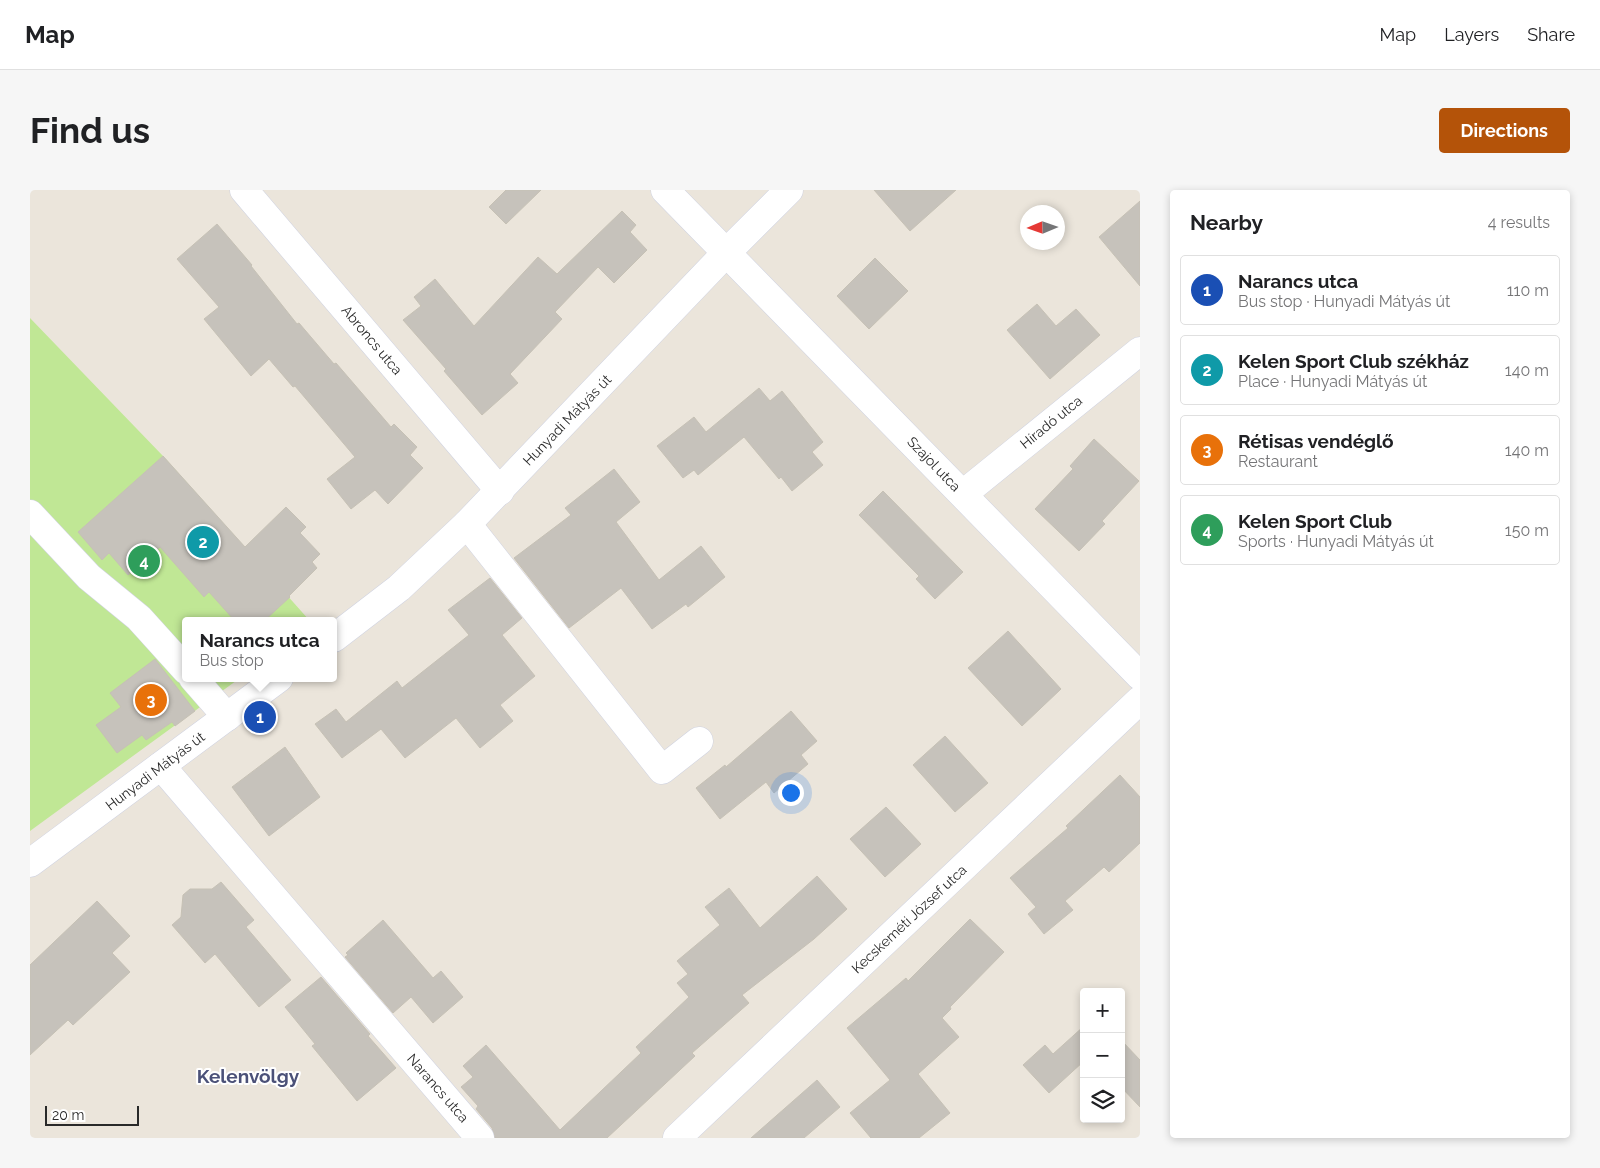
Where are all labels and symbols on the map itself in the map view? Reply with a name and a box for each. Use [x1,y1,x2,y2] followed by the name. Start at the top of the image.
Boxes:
[1020,205,1065,250] north arrow
[338,302,406,378] street label: Abroncs utca
[520,371,615,469] street label: Hunyadi Mátyás út
[1017,392,1085,452] street label: Híradó utca
[904,433,964,495] street label: Szajol utca
[187,523,219,561] pin: 2
[128,542,160,580] pin: 4
[135,681,167,719] pin: 3
[244,698,276,736] pin: 1
[102,728,208,813] street label: Hunyadi Mátyás út
[778,780,804,806] your location
[848,862,970,976] street label: Kecskeméti József utca
[404,1051,472,1125] street label: Narancs utca
[197,1065,300,1087] district label: Kelenvölgy
[45,1103,139,1126] scale bar

